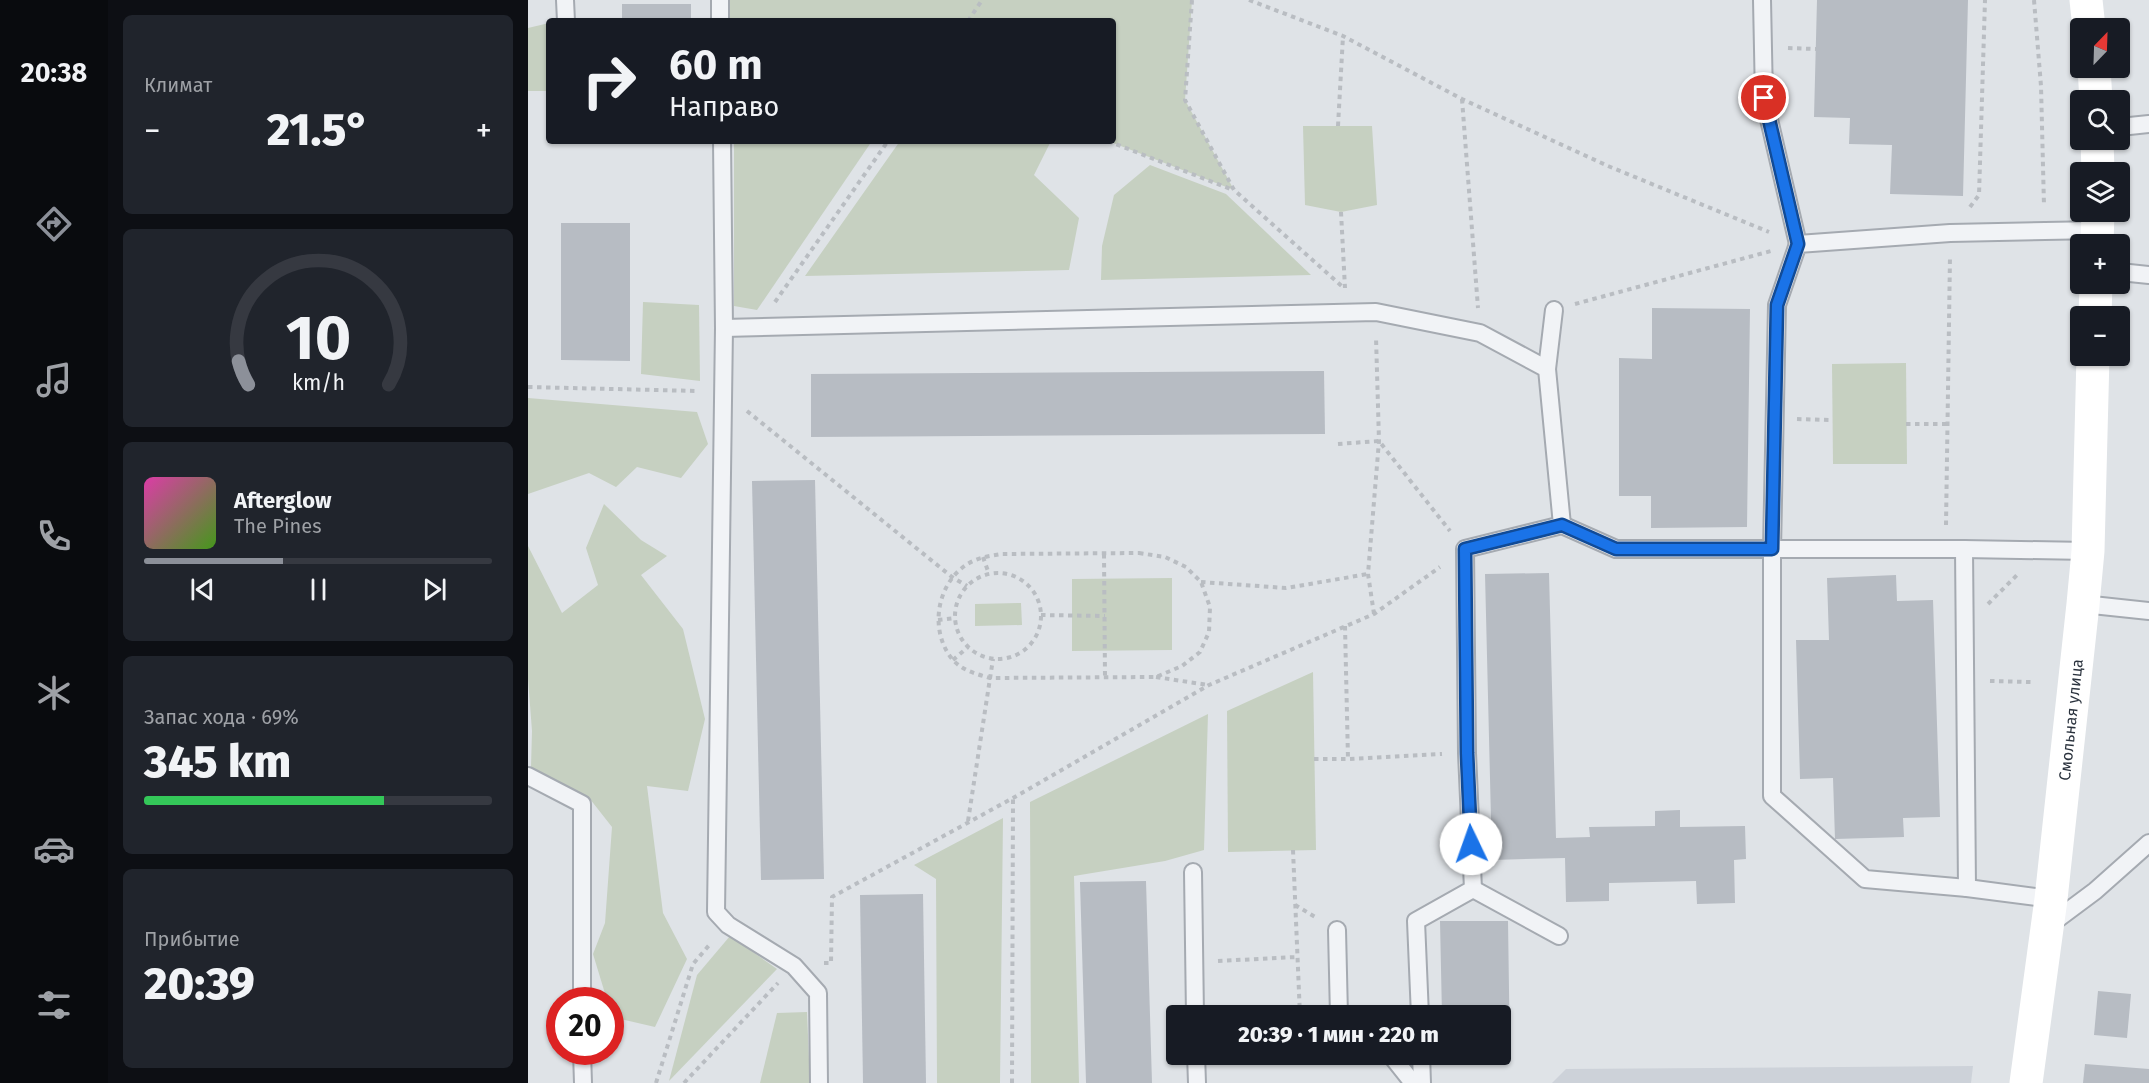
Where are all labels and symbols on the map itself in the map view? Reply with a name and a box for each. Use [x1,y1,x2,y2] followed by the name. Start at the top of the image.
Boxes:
[2070,18,2130,78] north arrow
[1738,72,1789,123] pin
[2054,658,2086,782] street label: Смольная улица
[1439,812,1503,876] position arrow
[546,987,624,1065] speed limit sign: 20

